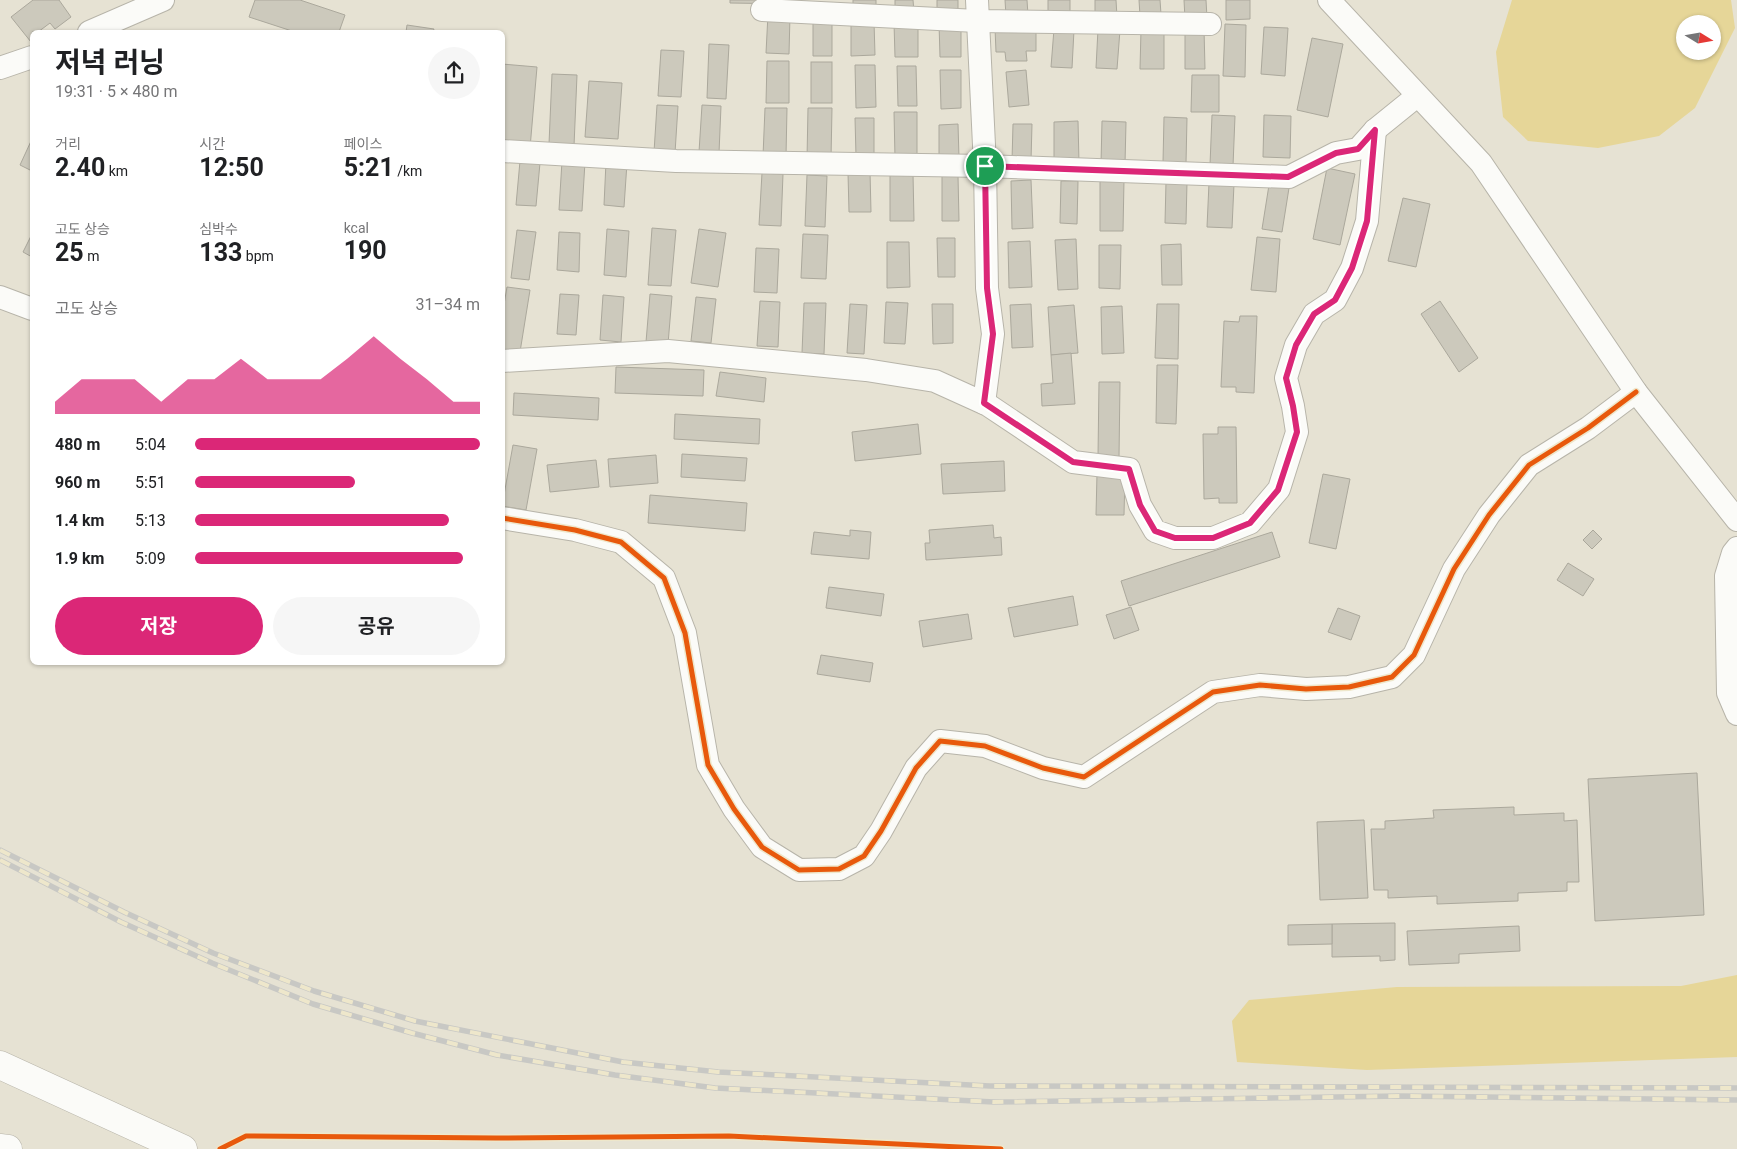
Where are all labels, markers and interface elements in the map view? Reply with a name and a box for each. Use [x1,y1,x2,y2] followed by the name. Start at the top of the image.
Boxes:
[1676,15,1721,60] north arrow
[1676,15,1721,60] map controls
[55,46,165,79] text: 저녁 러닝
[428,47,480,99] button: share
[55,82,177,101] text: 19:31 · 5 × 480 m
[55,136,81,152] text: 거리
[199,136,225,152] text: 시간
[344,136,382,152] text: 페이스
[964,145,1006,187] pin
[971,152,999,180] icon: arrive
[55,153,105,182] text: 2.40
[199,153,264,182] text: 12:50
[344,153,394,182] text: 5:21
[105,163,128,179] text: km
[394,163,422,179] text: /km
[344,220,369,236] text: kcal
[55,221,110,237] text: 고도 상승
[199,221,238,237] text: 심박수
[344,236,387,265] text: 190
[55,238,84,267] text: 25
[199,238,242,267] text: 133
[84,248,99,264] text: m
[242,248,274,264] text: bpm
[416,295,480,314] text: 31–34 m
[55,299,118,318] text: 고도 상승
[55,435,100,454] text: 480 m
[135,435,166,454] text: 5:04
[55,473,100,492] text: 960 m
[135,473,166,492] text: 5:51
[55,511,104,530] text: 1.4 km
[135,511,166,530] text: 5:13
[55,549,104,568] text: 1.9 km
[135,549,166,568] text: 5:09
[55,597,263,655] button: 저장
[273,597,480,655] button: 공유

